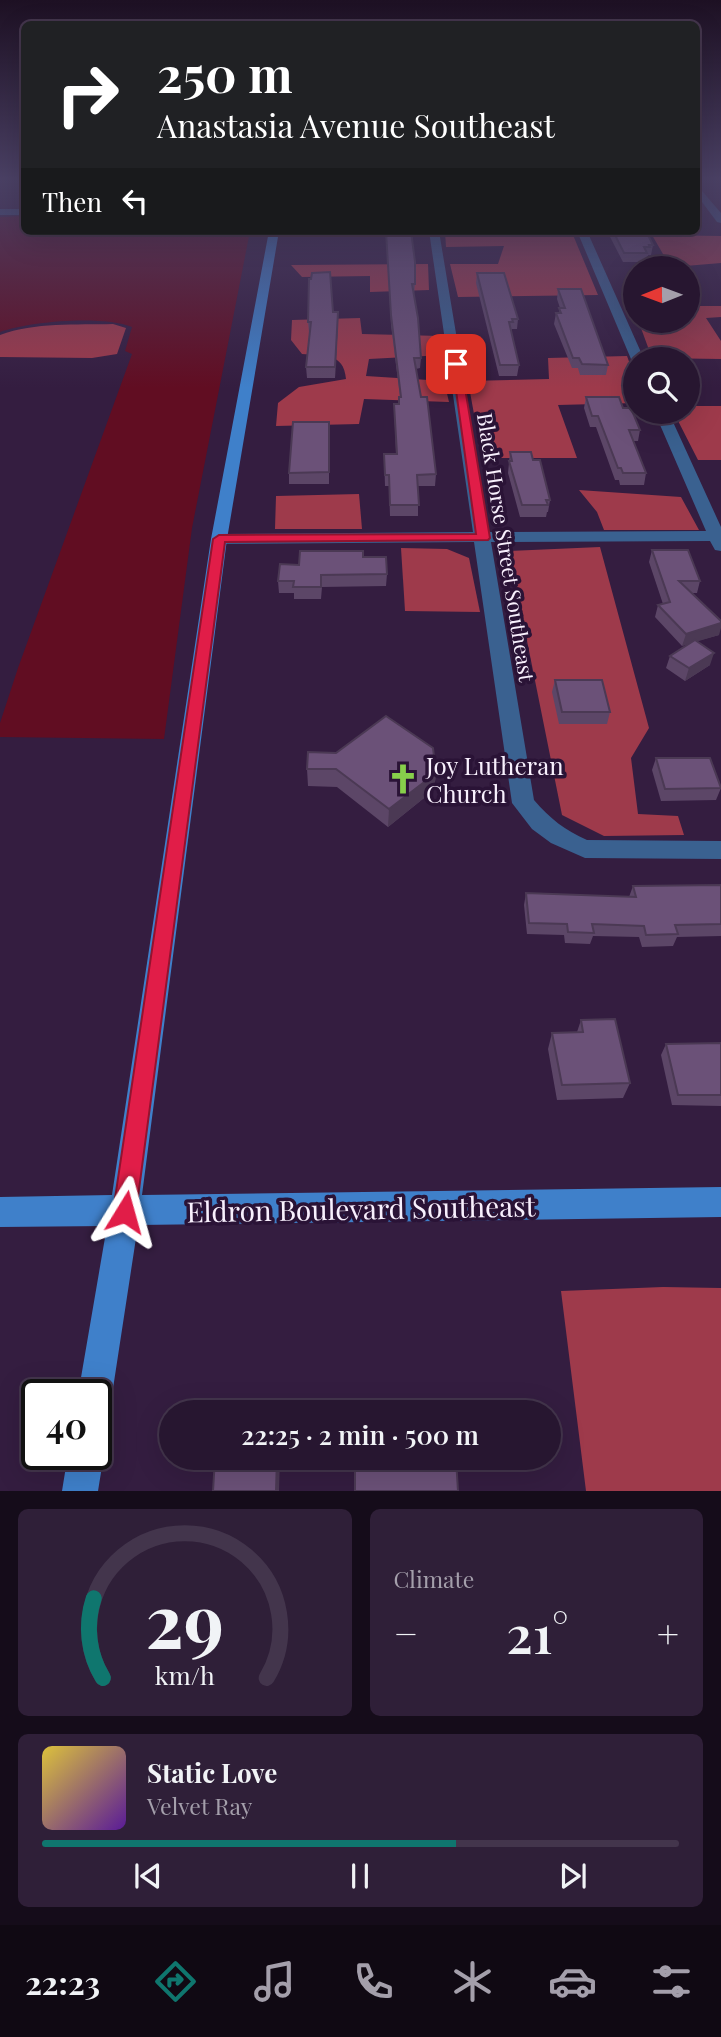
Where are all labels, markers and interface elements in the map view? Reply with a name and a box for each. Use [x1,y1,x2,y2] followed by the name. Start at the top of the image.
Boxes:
[157,40,293,105] text: 250 m
[42,49,133,140] icon: right
[157,103,555,146] text: Anastasia Avenue Southeast
[116,182,154,220] icon: left
[42,184,102,219] text: Then
[623,256,700,332] north arrow
[623,256,700,424] map controls
[426,334,486,394] pin
[437,345,475,383] icon: arrive
[623,347,700,424] button: search
[472,411,542,684] street label: Black Horse Street Southeast
[425,749,564,809] place label: Joy Lutheran Church
[386,762,420,796] church icon: Joy Lutheran Church
[88,1175,162,1249] position arrow
[186,1186,537,1230] street label: Eldron Boulevard Southeast
[21,1379,112,1470] speed limit sign: 40
[241,1417,479,1452] text: 22:25 · 2 min · 500 m
[394,1563,474,1594] text: Climate
[146,1570,224,1667] text: 29
[506,1598,569,1667] text: 21°
[394,1607,418,1658] text: −
[657,1607,679,1658] text: +
[155,1658,215,1691] text: km/h
[147,1755,277,1790] text: Static Love
[147,1790,252,1821] text: Velvet Ray
[129,1857,167,1895] icon: previous
[341,1857,379,1895] icon: pause
[554,1857,592,1895] icon: next
[151,1957,200,2006] icon: directions
[250,1957,299,2006] icon: music
[349,1957,398,2006] icon: phone
[448,1957,497,2006] icon: climate
[548,1957,597,2006] icon: car
[647,1957,696,2006] icon: filters
[25,1960,100,2003] text: 22:23

